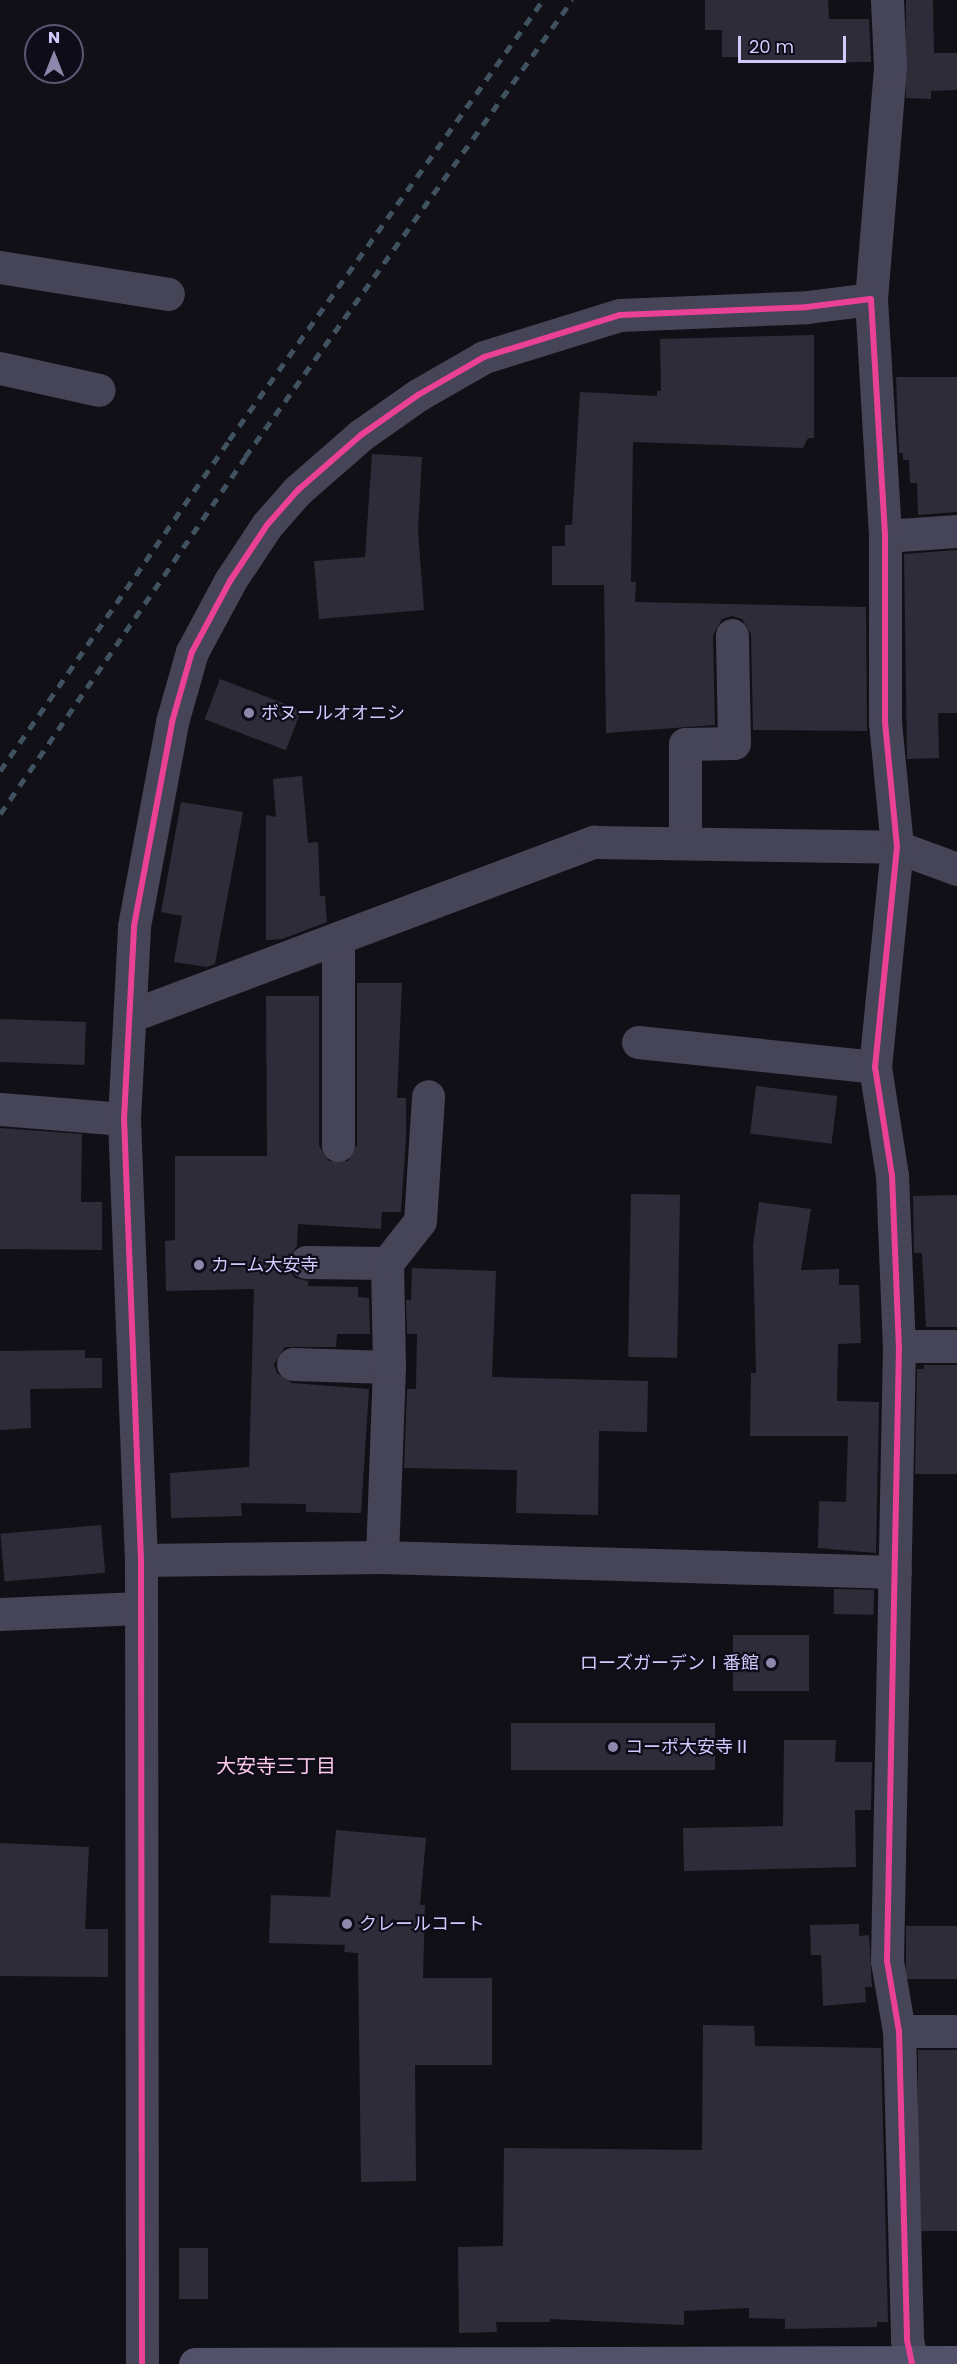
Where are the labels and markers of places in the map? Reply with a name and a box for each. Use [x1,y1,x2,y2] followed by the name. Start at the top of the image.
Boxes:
[261,702,405,724] place label: ボヌールオオニシ
[242,706,256,720] marker: ボヌールオオニシ
[211,1254,319,1276] place label: カーム大安寺
[192,1258,206,1272] marker: カーム大安寺
[579,1652,759,1674] place label: ローズガーデンⅠ番館
[764,1656,778,1670] marker: ローズガーデンⅠ番館
[625,1736,751,1758] place label: コーポ大安寺Ⅱ
[606,1740,620,1754] marker: コーポ大安寺Ⅱ
[359,1913,485,1935] place label: クレールコート
[340,1917,354,1931] marker: クレールコート

